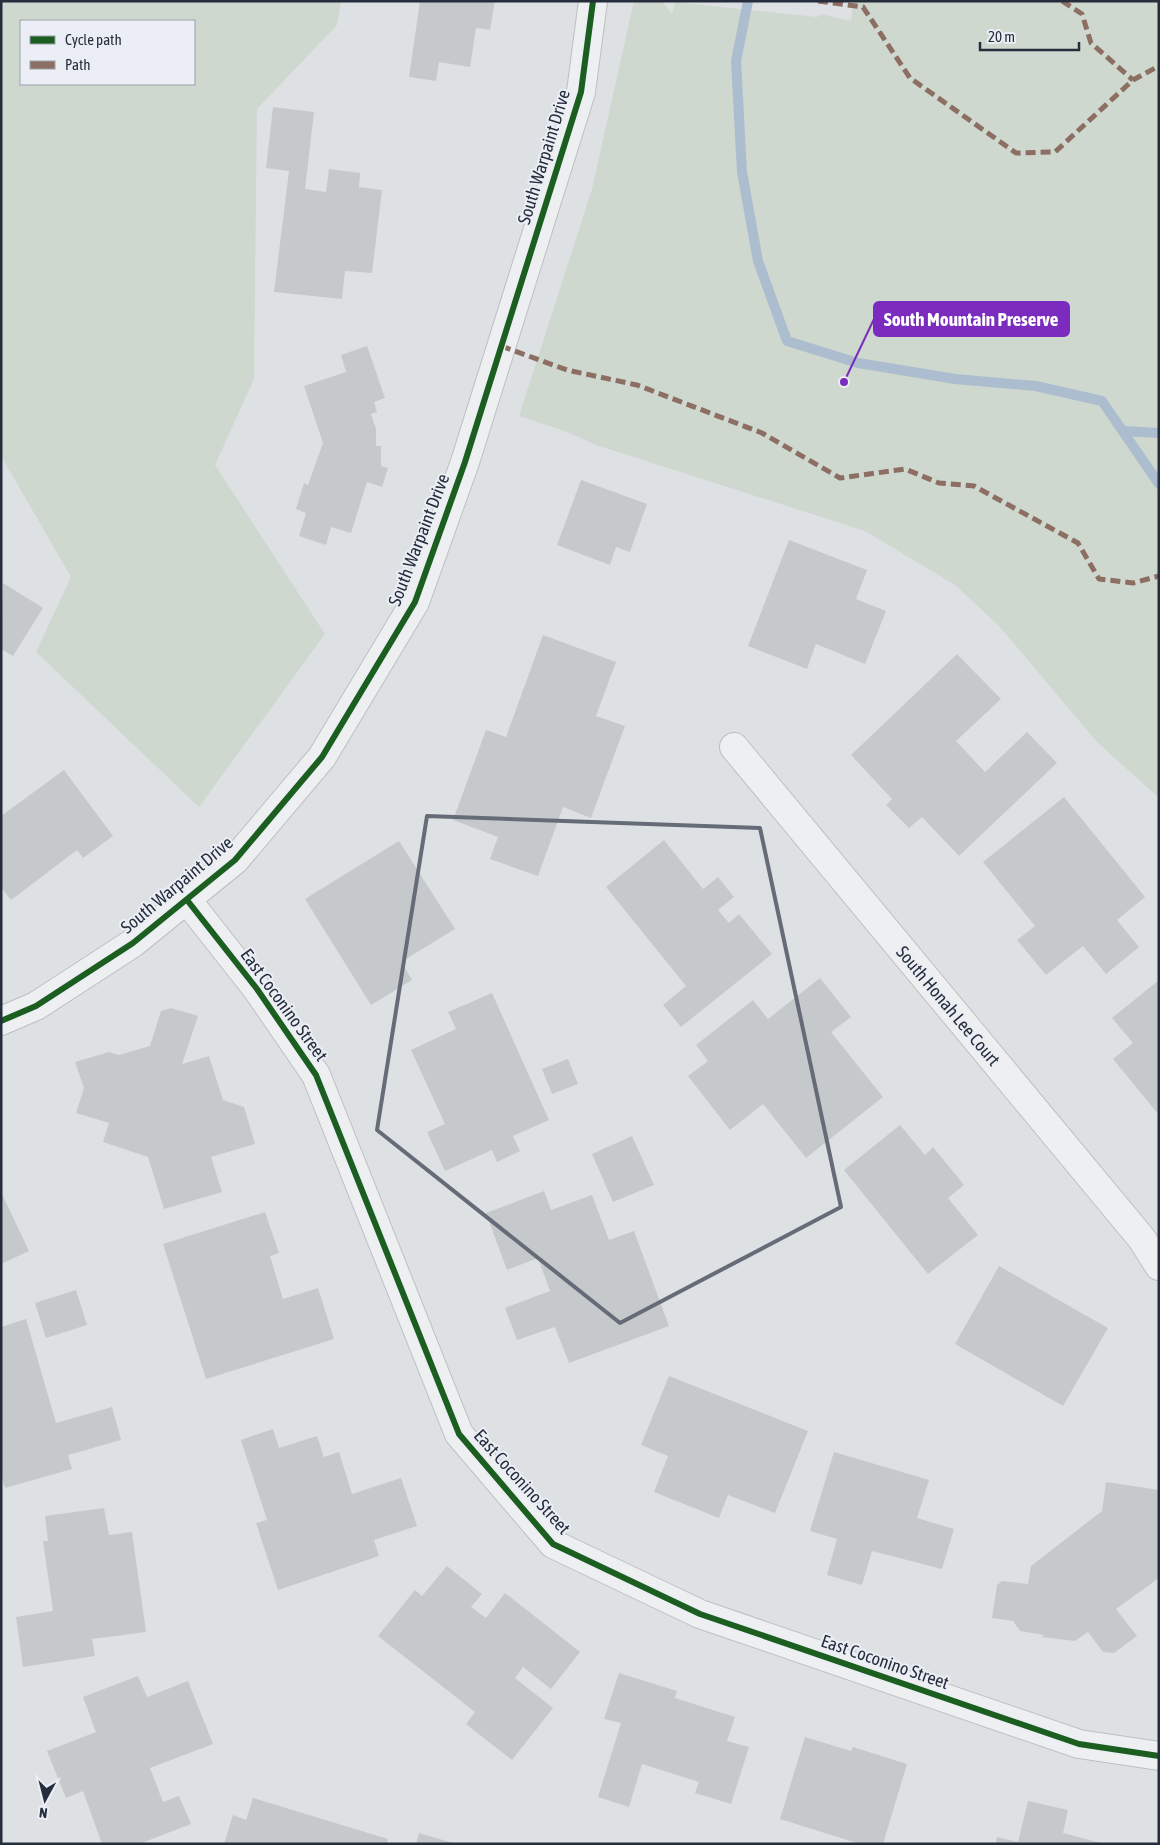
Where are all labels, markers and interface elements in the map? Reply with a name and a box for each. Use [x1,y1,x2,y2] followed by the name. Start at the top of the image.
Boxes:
[20,20,195,85] legend
[980,20,1079,52] scale bar
[988,28,1015,45] text: 20 m
[65,31,122,48] text: Cycle path
[65,56,91,73] text: Path
[513,87,574,227] street label: South Warpaint Drive
[874,302,1069,336] callout: South Mountain Preserve
[884,308,1059,330] text: South Mountain Preserve
[384,471,453,609] street label: South Warpaint Drive
[116,832,237,938] street label: South Warpaint Drive
[892,942,1004,1070] street label: South Honah Lee Court
[237,944,332,1065] street label: East Coconino Street
[470,1425,575,1538] street label: East Coconino Street
[819,1630,952,1693] street label: East Coconino Street
[20,1775,70,1825] north arrow
[38,1804,48,1821] text: N

